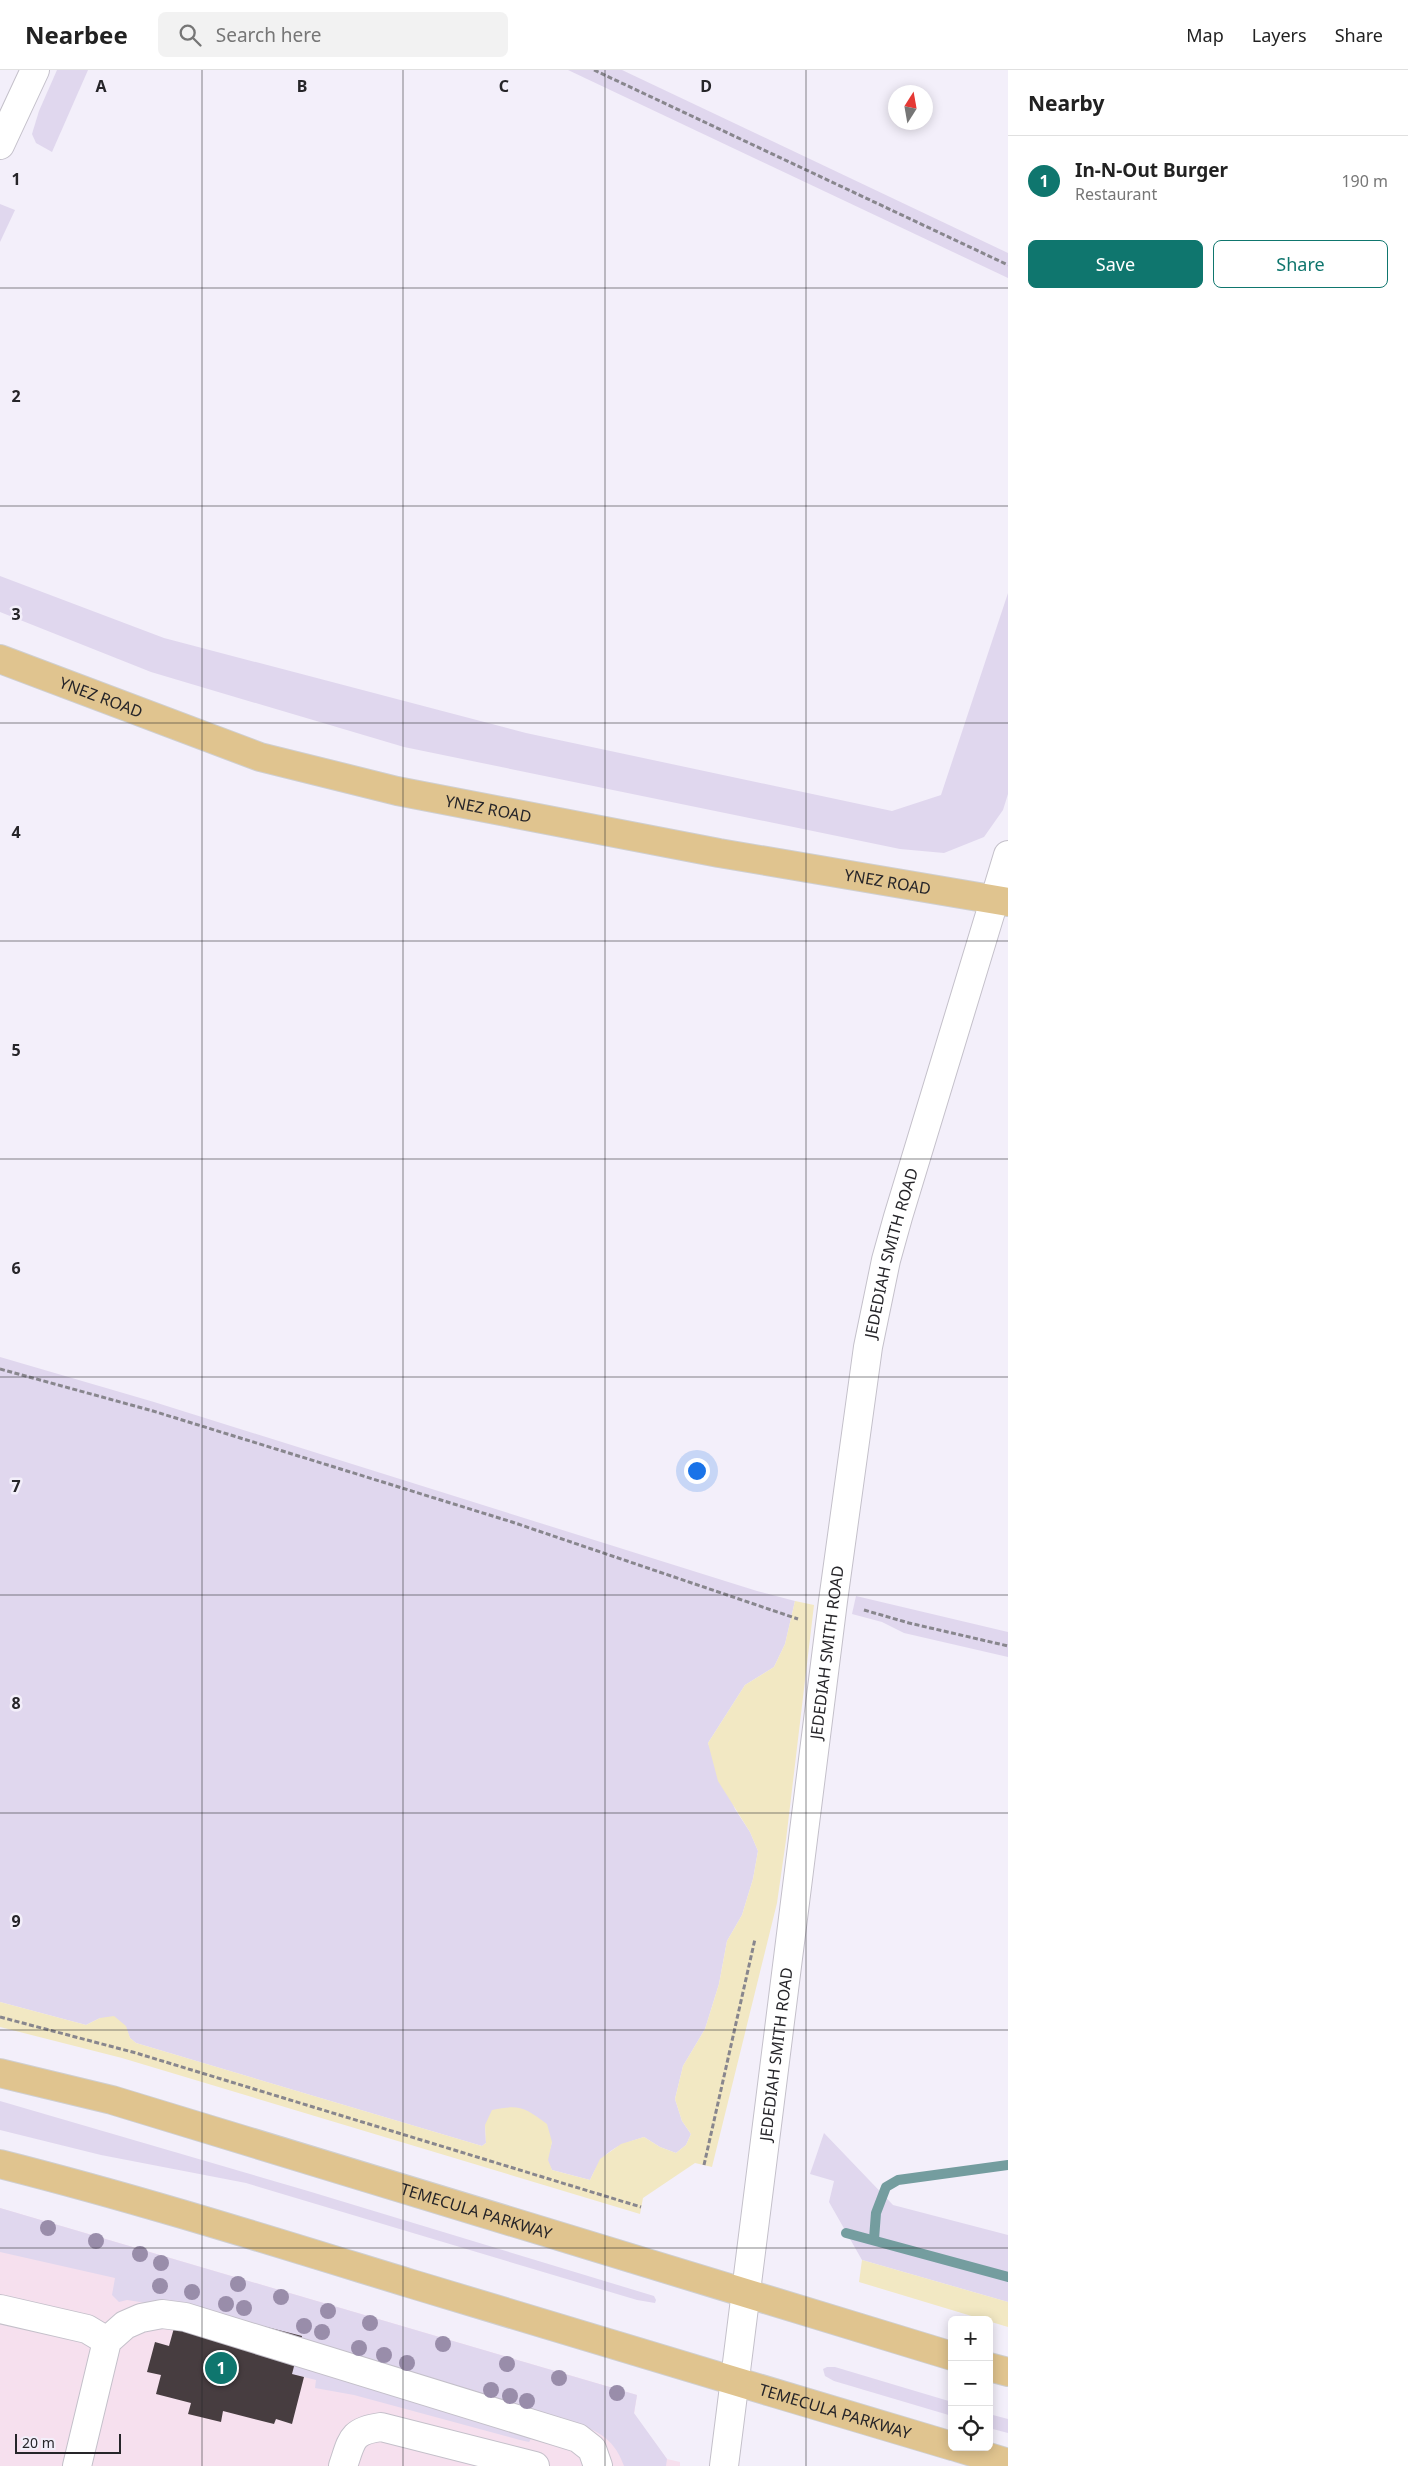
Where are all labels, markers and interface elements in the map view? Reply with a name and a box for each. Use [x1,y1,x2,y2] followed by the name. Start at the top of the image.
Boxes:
[158,12,508,57] search box
[25,18,128,51] text: Nearbee
[176,21,204,49] icon: search
[216,22,322,48] text: Search here
[1186,23,1224,47] text: Map
[1252,23,1307,47] text: Layers
[1335,23,1383,47] text: Share
[95,75,107,97] text: A
[297,75,307,97] text: B
[499,75,509,97] text: C
[700,75,712,97] text: D
[888,85,933,130] north arrow
[1028,89,1104,117] text: Nearby
[1075,157,1228,183] text: In-N-Out Burger
[11,168,21,190] text: 1
[1039,170,1049,192] text: 1
[1341,170,1388,192] text: 190 m
[1075,183,1157,205] text: Restaurant
[1028,240,1203,288] button: Save
[1213,240,1388,288] button: Share
[11,385,21,407] text: 2
[11,603,21,625] text: 3
[56,671,146,723] street label: YNEZ ROAD
[443,790,533,828] street label: YNEZ ROAD
[11,821,21,843] text: 4
[843,863,933,900] street label: YNEZ ROAD
[11,1039,21,1061] text: 5
[859,1165,923,1342] street label: JEDEDIAH SMITH ROAD
[11,1257,21,1279] text: 6
[684,1458,710,1484] your location
[11,1475,21,1497] text: 7
[804,1564,849,1743] street label: JEDEDIAH SMITH ROAD
[11,1692,21,1714] text: 8
[11,1910,21,1932] text: 9
[754,1966,798,2144] street label: JEDEDIAH SMITH ROAD
[398,2178,556,2245] street label: TEMECULA PARKWAY
[948,2316,993,2451] map controls
[948,2316,993,2361] button: +
[205,2349,237,2387] pin: 1
[948,2361,993,2406] button: −
[757,2378,915,2444] street label: TEMECULA PARKWAY
[948,2406,993,2451] button: locate
[15,2431,121,2454] scale bar
[22,2433,55,2452] text: 20 m

